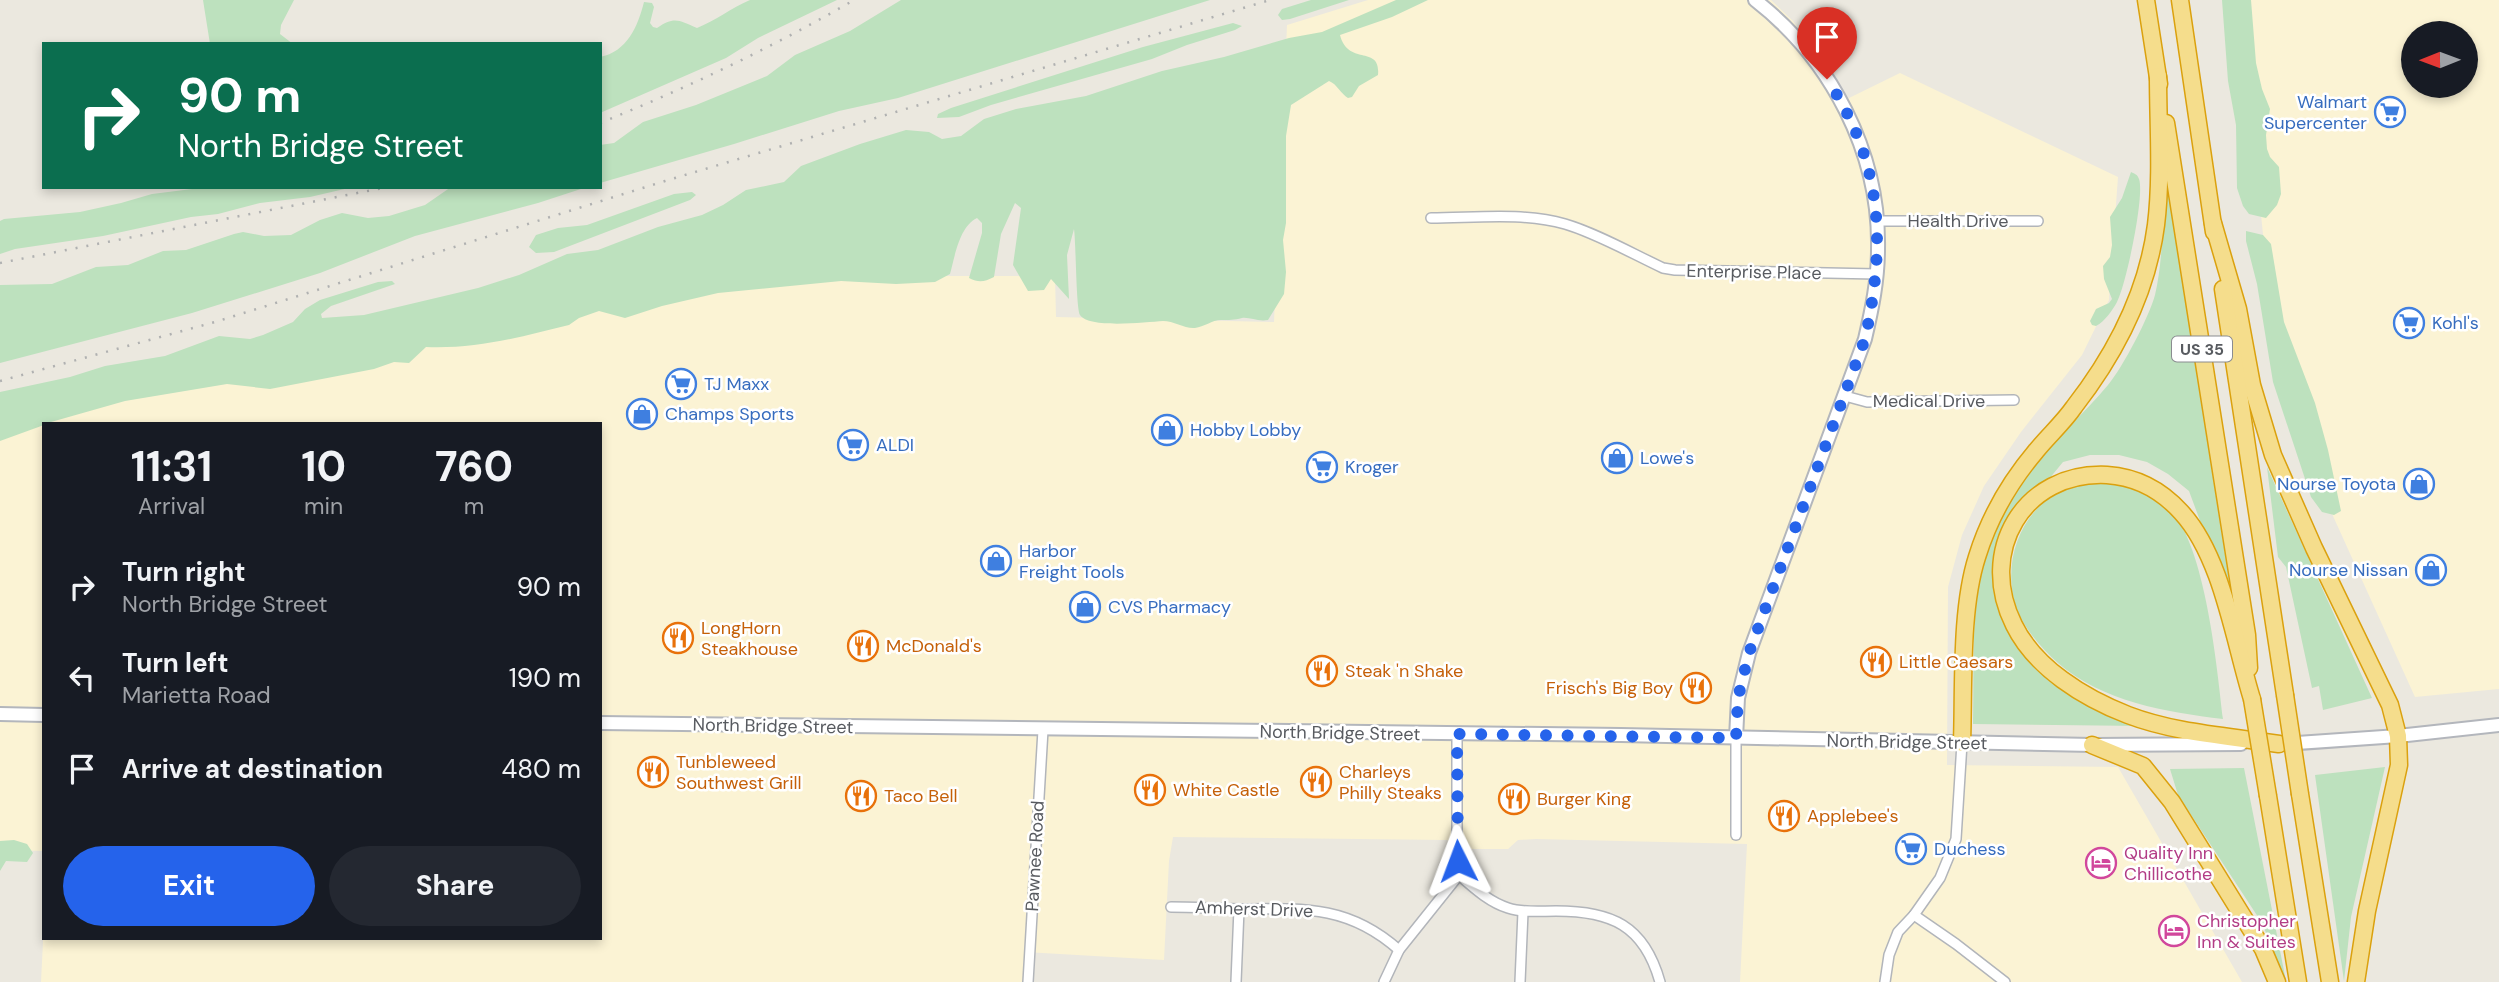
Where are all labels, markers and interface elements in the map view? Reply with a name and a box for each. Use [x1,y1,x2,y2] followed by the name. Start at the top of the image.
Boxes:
[1797,7,1857,79] pin
[1808,18,1846,56] icon: arrive
[2401,21,2478,98] north arrow
[2401,21,2478,98] map controls
[178,63,301,127] text: 90 m
[63,70,154,161] icon: right
[2264,90,2367,135] place label: Walmart Supercenter
[2373,95,2407,129] supermarket icon: Walmart Supercenter
[178,125,464,167] text: North Bridge Street
[1907,209,2009,233] street label: Health Drive
[1686,259,1822,285] street label: Enterprise Place
[2392,306,2426,340] supermarket icon: Kohl's
[2432,311,2479,335] place label: Kohl's
[2172,336,2232,362] road number: US 35
[664,367,698,401] supermarket icon: TJ Maxx
[704,372,769,396] place label: TJ Maxx
[1873,389,1985,413] street label: Medical Drive
[625,397,659,431] shop icon: Champs Sports
[665,402,794,426] place label: Champs Sports
[1150,413,1184,447] shop icon: Hobby Lobby
[1190,418,1301,442] place label: Hobby Lobby
[836,428,870,462] supermarket icon: ALDI
[876,433,914,457] place label: ALDI
[131,439,212,494] text: 11:31
[301,439,346,494] text: 10
[435,439,513,494] text: 760
[1600,441,1634,475] shop icon: Lowe's
[1640,446,1694,470] place label: Lowe's
[1305,450,1339,484] supermarket icon: Kroger
[1345,455,1399,479] place label: Kroger
[2402,467,2436,501] shop icon: Nourse Toyota
[2277,472,2396,496] place label: Nourse Toyota
[138,491,205,521] text: Arrival
[304,491,343,521] text: min
[464,491,484,521] text: m
[1019,539,1125,584] place label: Harbor Freight Tools
[979,544,1013,578] shop icon: Harbor Freight Tools
[2414,553,2448,587] shop icon: Nourse Nissan
[122,555,246,589] text: Turn right
[2289,558,2408,582] place label: Nourse Nissan
[63,568,101,606] icon: right
[517,570,581,604] text: 90 m
[122,589,327,619] text: North Bridge Street
[1068,590,1102,624] shop icon: CVS Pharmacy
[1108,595,1231,619] place label: CVS Pharmacy
[701,616,798,661] place label: LongHorn Steakhouse
[661,621,695,655] restaurant icon: LongHorn Steakhouse
[846,629,880,663] restaurant icon: McDonald's
[886,634,982,658] place label: McDonald's
[1859,645,1893,679] restaurant icon: Little Caesars
[122,646,229,680] text: Turn left
[1899,650,2013,674] place label: Little Caesars
[1305,654,1339,688] restaurant icon: Steak 'n Shake
[63,659,101,697] icon: left
[1345,659,1463,683] place label: Steak 'n Shake
[509,661,581,695] text: 190 m
[1679,671,1713,705] restaurant icon: Frisch's Big Boy
[1546,676,1673,700] place label: Frisch's Big Boy
[122,680,271,710] text: Marietta Road
[692,713,854,739] street label: North Bridge Street
[1259,720,1421,746] street label: North Bridge Street
[1826,729,1988,755] street label: North Bridge Street
[63,750,101,788] icon: arrive
[676,750,802,795] place label: Tunbleweed Southwest Grill
[122,752,383,786] text: Arrive at destination
[502,752,581,786] text: 480 m
[636,755,670,789] restaurant icon: Tunbleweed Southwest Grill
[1339,760,1442,805] place label: Charleys Philly Steaks
[1299,765,1333,799] restaurant icon: Charleys Philly Steaks
[1133,773,1167,807] restaurant icon: White Castle
[1173,778,1280,802] place label: White Castle
[844,779,878,813] restaurant icon: Taco Bell
[1497,782,1531,816] restaurant icon: Burger King
[884,784,957,808] place label: Taco Bell
[1537,787,1631,811] place label: Burger King
[1767,799,1801,833] restaurant icon: Applebee's
[1020,800,1050,912] street label: Pawnee Road
[1807,804,1899,828] place label: Applebee's
[1421,824,1495,898] position arrow
[1894,832,1928,866] supermarket icon: Duchess
[1934,837,2006,861] place label: Duchess
[2124,841,2213,886] place label: Quality Inn Chillicothe
[63,846,315,926] button: Exit
[329,846,581,926] button: Share
[2084,846,2118,880] hotel icon: Quality Inn Chillicothe
[1194,895,1314,923] street label: Amherst Drive
[2197,909,2296,954] place label: Christopher Inn & Suites
[2157,914,2191,948] hotel icon: Christopher Inn & Suites

